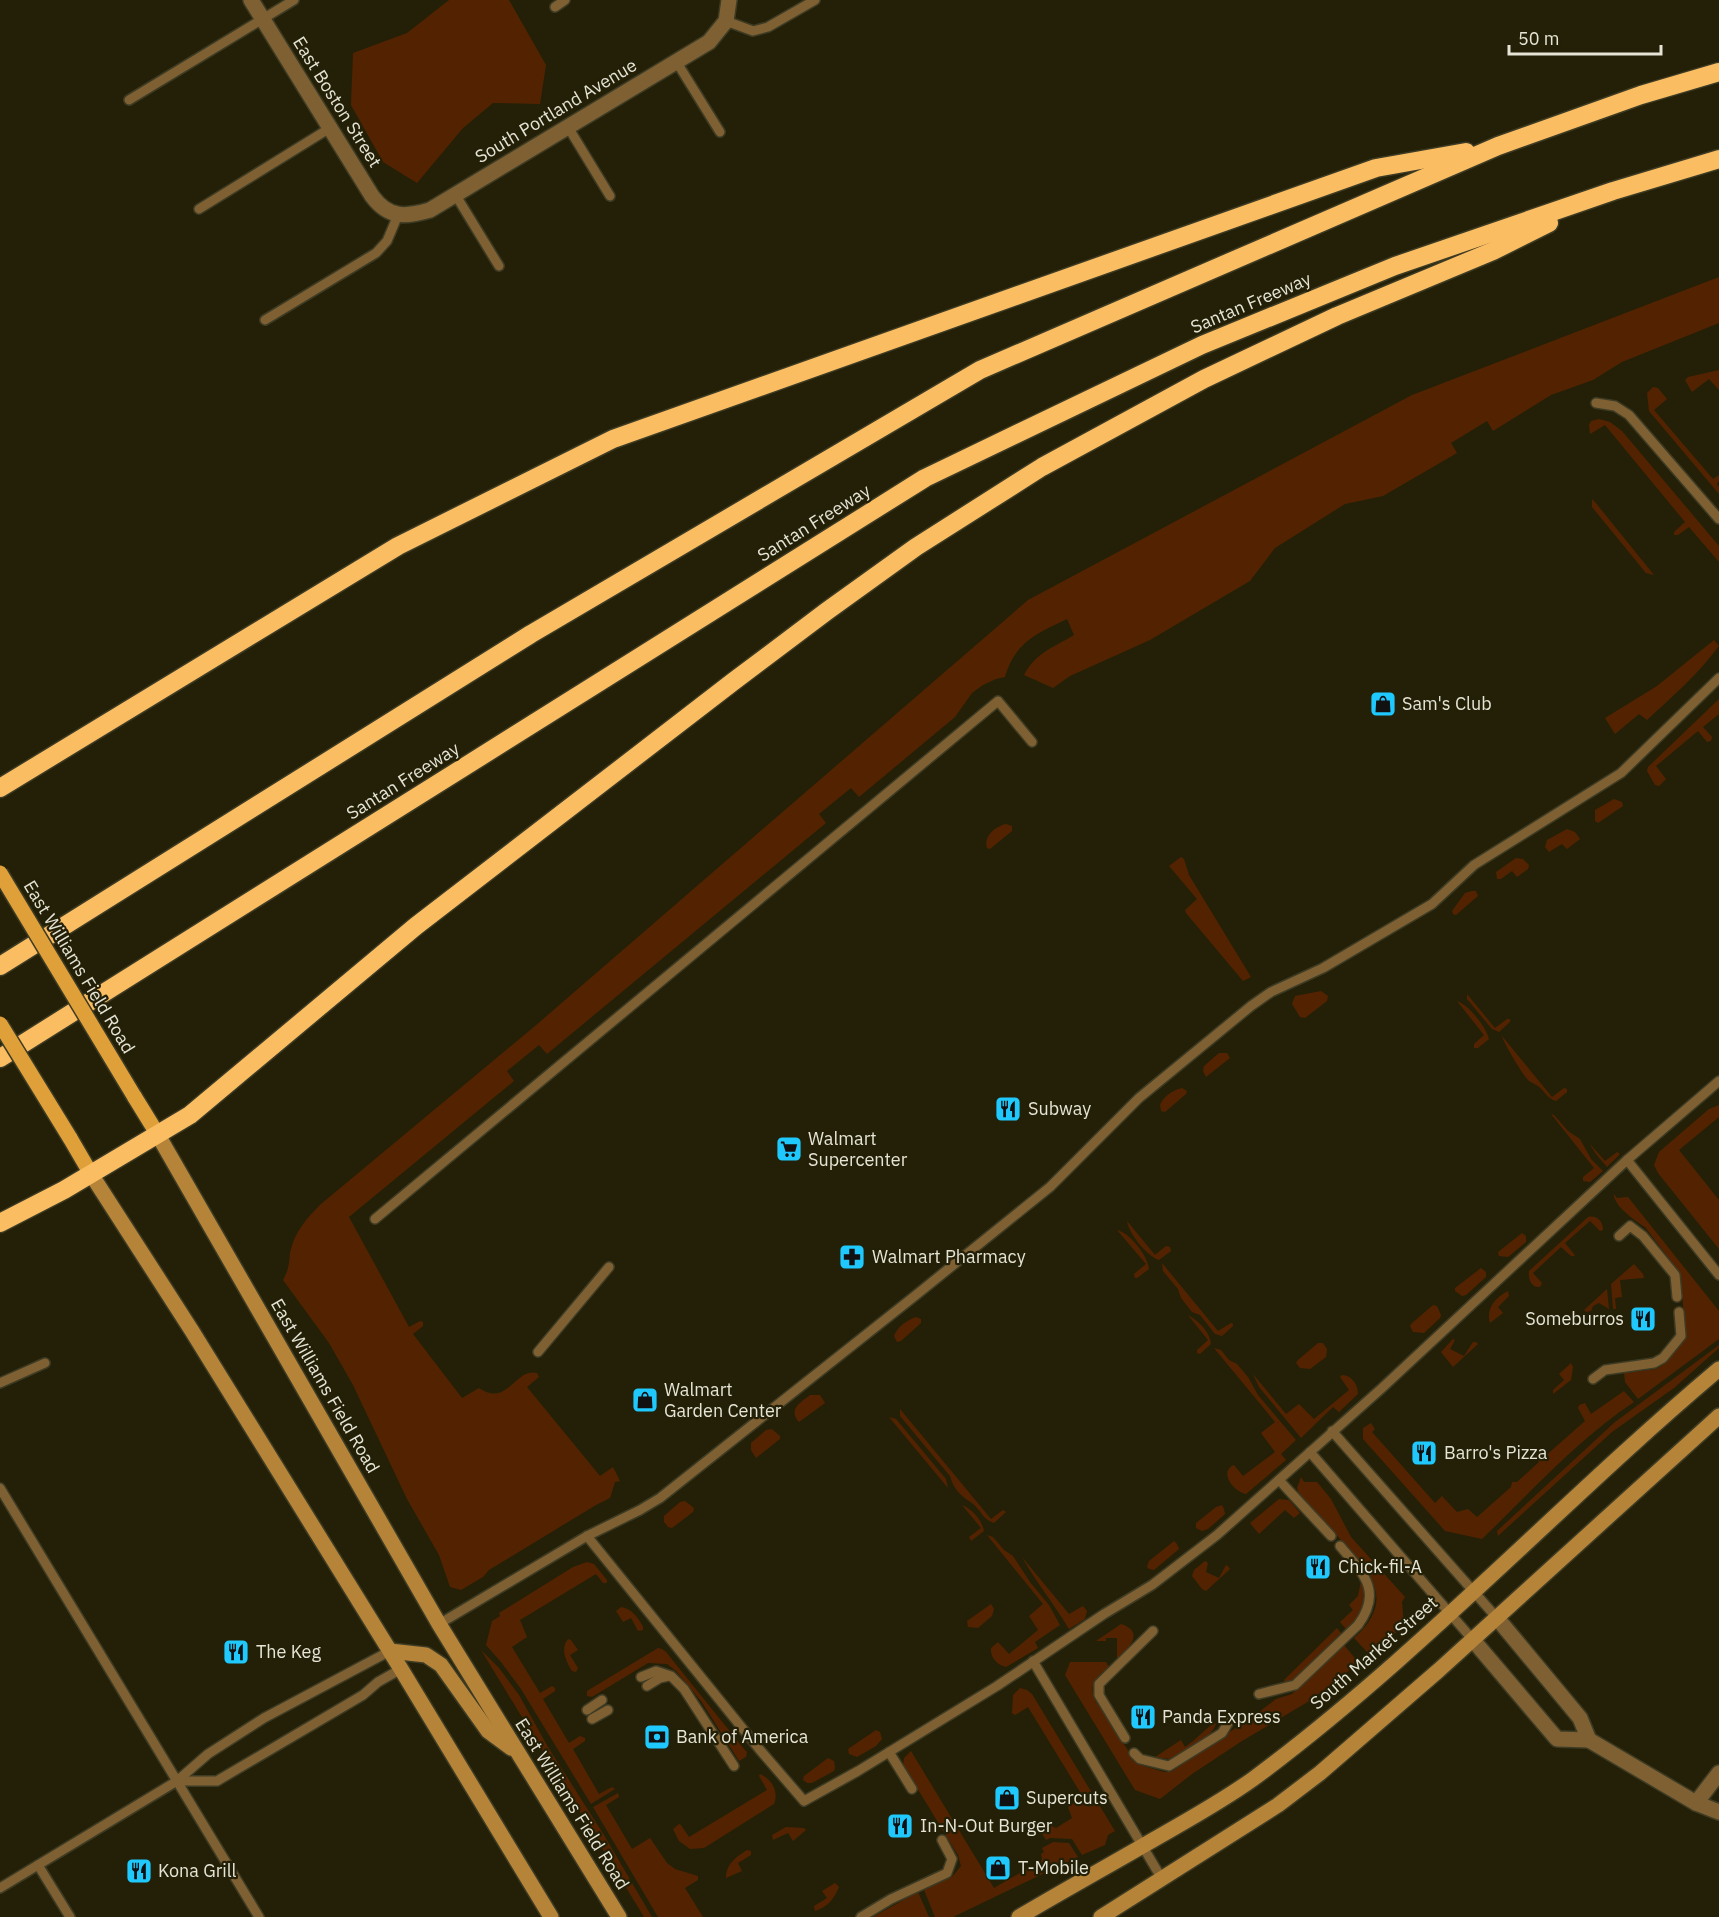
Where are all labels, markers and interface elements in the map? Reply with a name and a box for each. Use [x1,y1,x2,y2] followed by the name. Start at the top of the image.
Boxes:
[1509,18,1660,56] scale bar
[1518,27,1560,50] text: 50 m
[288,32,387,171] street label: East Boston Street
[471,53,641,168] street label: South Portland Avenue
[1187,267,1315,338] street label: Santan Freeway
[753,479,874,566] street label: Santan Freeway
[1368,689,1398,719] shop icon: Sam's Club
[1402,692,1492,715] place label: Sam's Club
[342,737,463,824] street label: Santan Freeway
[19,876,140,1057] street label: East Williams Field Road
[993,1094,1023,1124] restaurant icon: Subway
[1028,1097,1091,1120] place label: Subway
[808,1127,908,1171] place label: Walmart Supercenter
[774,1134,804,1164] supermarket icon: Walmart Supercenter
[837,1242,867,1272] pharmacy icon: Walmart Pharmacy
[872,1245,1026,1268] place label: Walmart Pharmacy
[266,1294,385,1477] street label: East Williams Field Road
[1628,1304,1658,1334] restaurant icon: Someburros
[1525,1307,1624,1330] place label: Someburros
[664,1378,782,1422] place label: Walmart Garden Center
[630,1385,660,1415] shop icon: Walmart Garden Center
[1409,1438,1439,1468] restaurant icon: Barro's Pizza
[1444,1441,1548,1464] place label: Barro's Pizza
[1303,1552,1333,1582] restaurant icon: Chick-fil-A
[1338,1555,1423,1578] place label: Chick-fil-A
[1305,1591,1442,1714] street label: South Market Street
[221,1637,251,1667] restaurant icon: The Keg
[256,1640,321,1663] place label: The Keg
[1128,1702,1158,1732] restaurant icon: Panda Express
[1162,1705,1281,1728] place label: Panda Express
[510,1714,635,1894] street label: East Williams Field Road
[642,1722,672,1752] bank icon: Bank of America
[676,1725,809,1748] place label: Bank of America
[992,1783,1022,1813] shop icon: Supercuts
[1026,1786,1108,1809] place label: Supercuts
[885,1811,915,1841] restaurant icon: In-N-Out Burger
[920,1814,1053,1837] place label: In-N-Out Burger
[983,1853,1013,1883] shop icon: T-Mobile
[124,1856,154,1886] restaurant icon: Kona Grill
[1018,1856,1089,1879] place label: T-Mobile
[158,1859,237,1882] place label: Kona Grill

